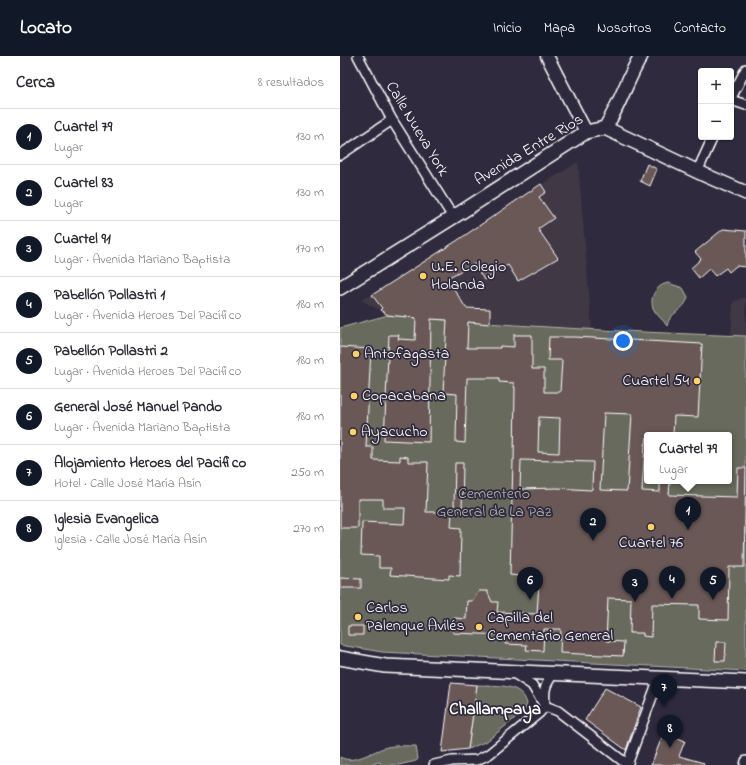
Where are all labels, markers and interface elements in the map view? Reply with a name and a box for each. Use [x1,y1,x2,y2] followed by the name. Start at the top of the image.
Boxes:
[20,15,72,42] text: Locato
[493,18,522,39] text: Inicio
[544,18,575,39] text: Mapa
[597,18,652,39] text: Nosotros
[674,18,726,39] text: Contacto
[698,68,734,140] map controls
[698,68,734,104] button: +
[16,70,55,95] text: Cerca
[258,73,324,92] text: 8 resultados
[379,77,455,182] street label: Calle Nueva York
[698,104,734,140] button: −
[470,108,588,192] street label: Avenida Entre Rios
[54,116,112,138] text: Cuartel 79
[27,127,31,146] text: 1
[296,127,324,146] text: 130 m
[54,138,83,157] text: Lugar
[54,172,113,194] text: Cuartel 83
[26,183,32,202] text: 2
[296,183,324,202] text: 130 m
[54,194,83,213] text: Lugar
[54,228,111,250] text: Cuartel 91
[26,239,32,258] text: 3
[296,239,324,258] text: 170 m
[54,250,230,269] text: Lugar · Avenida Mariano Baptista
[431,255,506,297] place label: U.E. Colegio Holanda
[418,271,428,281] marker: U.E. Colegio Holanda
[54,284,165,306] text: Pabellón Pollastri 1
[26,295,32,314] text: 4
[296,295,324,314] text: 180 m
[54,306,241,325] text: Lugar · Avenida Heroes Del Pacífico
[613,331,633,351] your location
[54,340,168,362] text: Pabellón Pollastri 2
[364,342,450,366] place label: Antofagasta
[351,349,361,359] marker: Antofagasta
[25,351,33,370] text: 5
[296,351,324,370] text: 180 m
[54,362,241,381] text: Lugar · Avenida Heroes Del Pacífico
[623,369,689,393] place label: Cuartel 54
[692,376,702,386] marker: Cuartel 54
[362,384,446,408] place label: Copacabana
[349,391,359,401] marker: Copacabana
[54,396,222,418] text: General José Manuel Pando
[26,407,32,426] text: 6
[296,407,324,426] text: 180 m
[54,418,230,437] text: Lugar · Avenida Mariano Baptista
[361,420,428,444] place label: Ayacucho
[348,427,358,437] marker: Ayacucho
[644,432,732,484] popup
[659,438,717,460] text: Cuartel 79
[54,452,246,474] text: Alojamiento Heroes del Pacifico
[659,460,688,479] text: Lugar
[26,463,32,482] text: 7
[291,463,324,482] text: 250 m
[54,474,201,493] text: Hotel · Calle José María Asín
[437,482,552,524] park label: Cementerio General de La Paz
[675,497,701,530] pin: 1
[54,508,159,530] text: Iglesia Evangelica
[580,508,606,541] pin: 2
[27,519,31,538] text: 8
[293,519,324,538] text: 270 m
[646,522,656,532] marker: Cuartel 76
[54,530,207,549] text: Iglesia · Calle José María Asín
[619,531,683,555] place label: Cuartel 76
[659,566,685,599] pin: 4
[517,567,543,600] pin: 6
[700,567,726,600] pin: 5
[622,569,648,602] pin: 3
[366,596,465,638] place label: Carlos Palenque Avilés
[487,606,613,648] place label: Capilla del Cementario General
[353,612,363,622] marker: Carlos Palenque Avilés
[474,622,484,632] marker: Capilla del Cementario General
[651,674,677,707] pin: 7
[449,697,541,724] district label: Challampaya
[657,715,683,748] pin: 8

